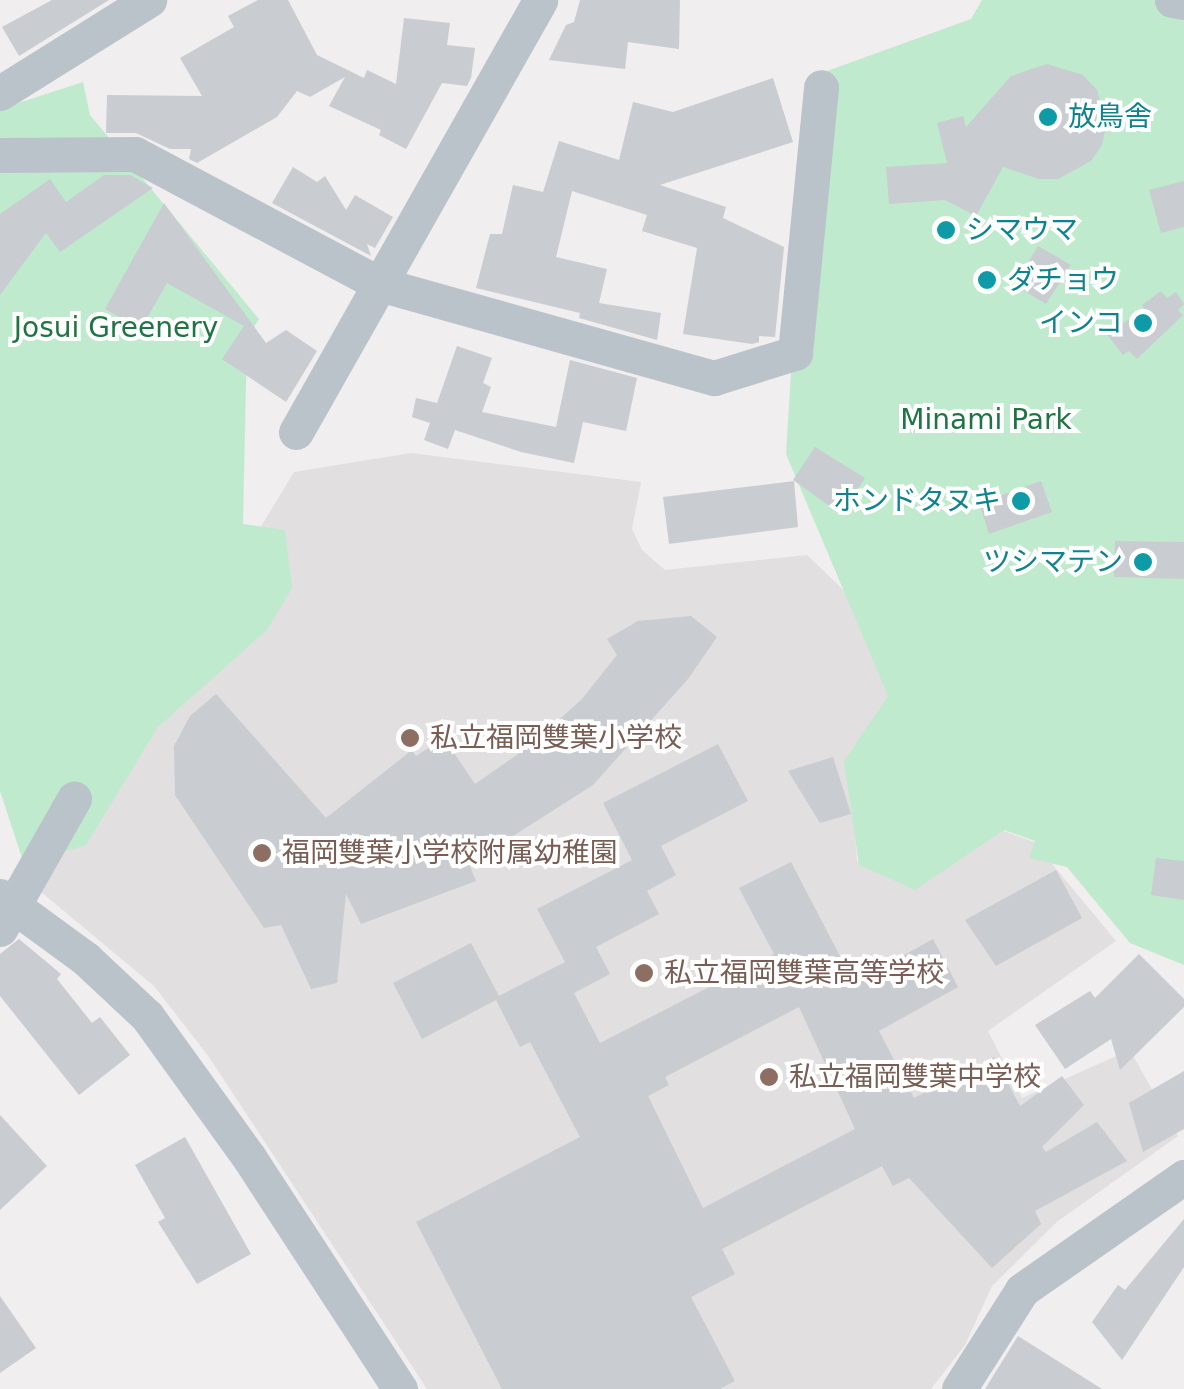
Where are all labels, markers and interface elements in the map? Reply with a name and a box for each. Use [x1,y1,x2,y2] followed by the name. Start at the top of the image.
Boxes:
[1068,100,1152,134] place label: 放鳥舎
[1037,106,1059,128] marker: 放鳥舎
[966,213,1078,247] place label: シマウマ
[935,219,957,241] marker: シマウマ
[1007,263,1119,297] place label: ダチョウ
[976,269,998,291] marker: ダチョウ
[1039,306,1123,340] place label: インコ
[14,311,218,345] park label: Josui Greenery
[1132,312,1154,334] marker: インコ
[900,403,1072,437] park label: Minami Park
[833,484,1001,518] place label: ホンドタヌキ
[1010,490,1032,512] marker: ホンドタヌキ
[983,545,1123,579] place label: ツシマテン
[1132,551,1154,573] marker: ツシマテン
[430,721,682,755] place label: 私立福岡雙葉小学校
[399,727,421,749] marker: 私立福岡雙葉小学校
[282,836,618,870] place label: 福岡雙葉小学校附属幼稚園
[251,842,273,864] marker: 福岡雙葉小学校附属幼稚園
[664,956,944,990] place label: 私立福岡雙葉高等学校
[633,962,655,984] marker: 私立福岡雙葉高等学校
[789,1060,1041,1094] place label: 私立福岡雙葉中学校
[758,1066,780,1088] marker: 私立福岡雙葉中学校

